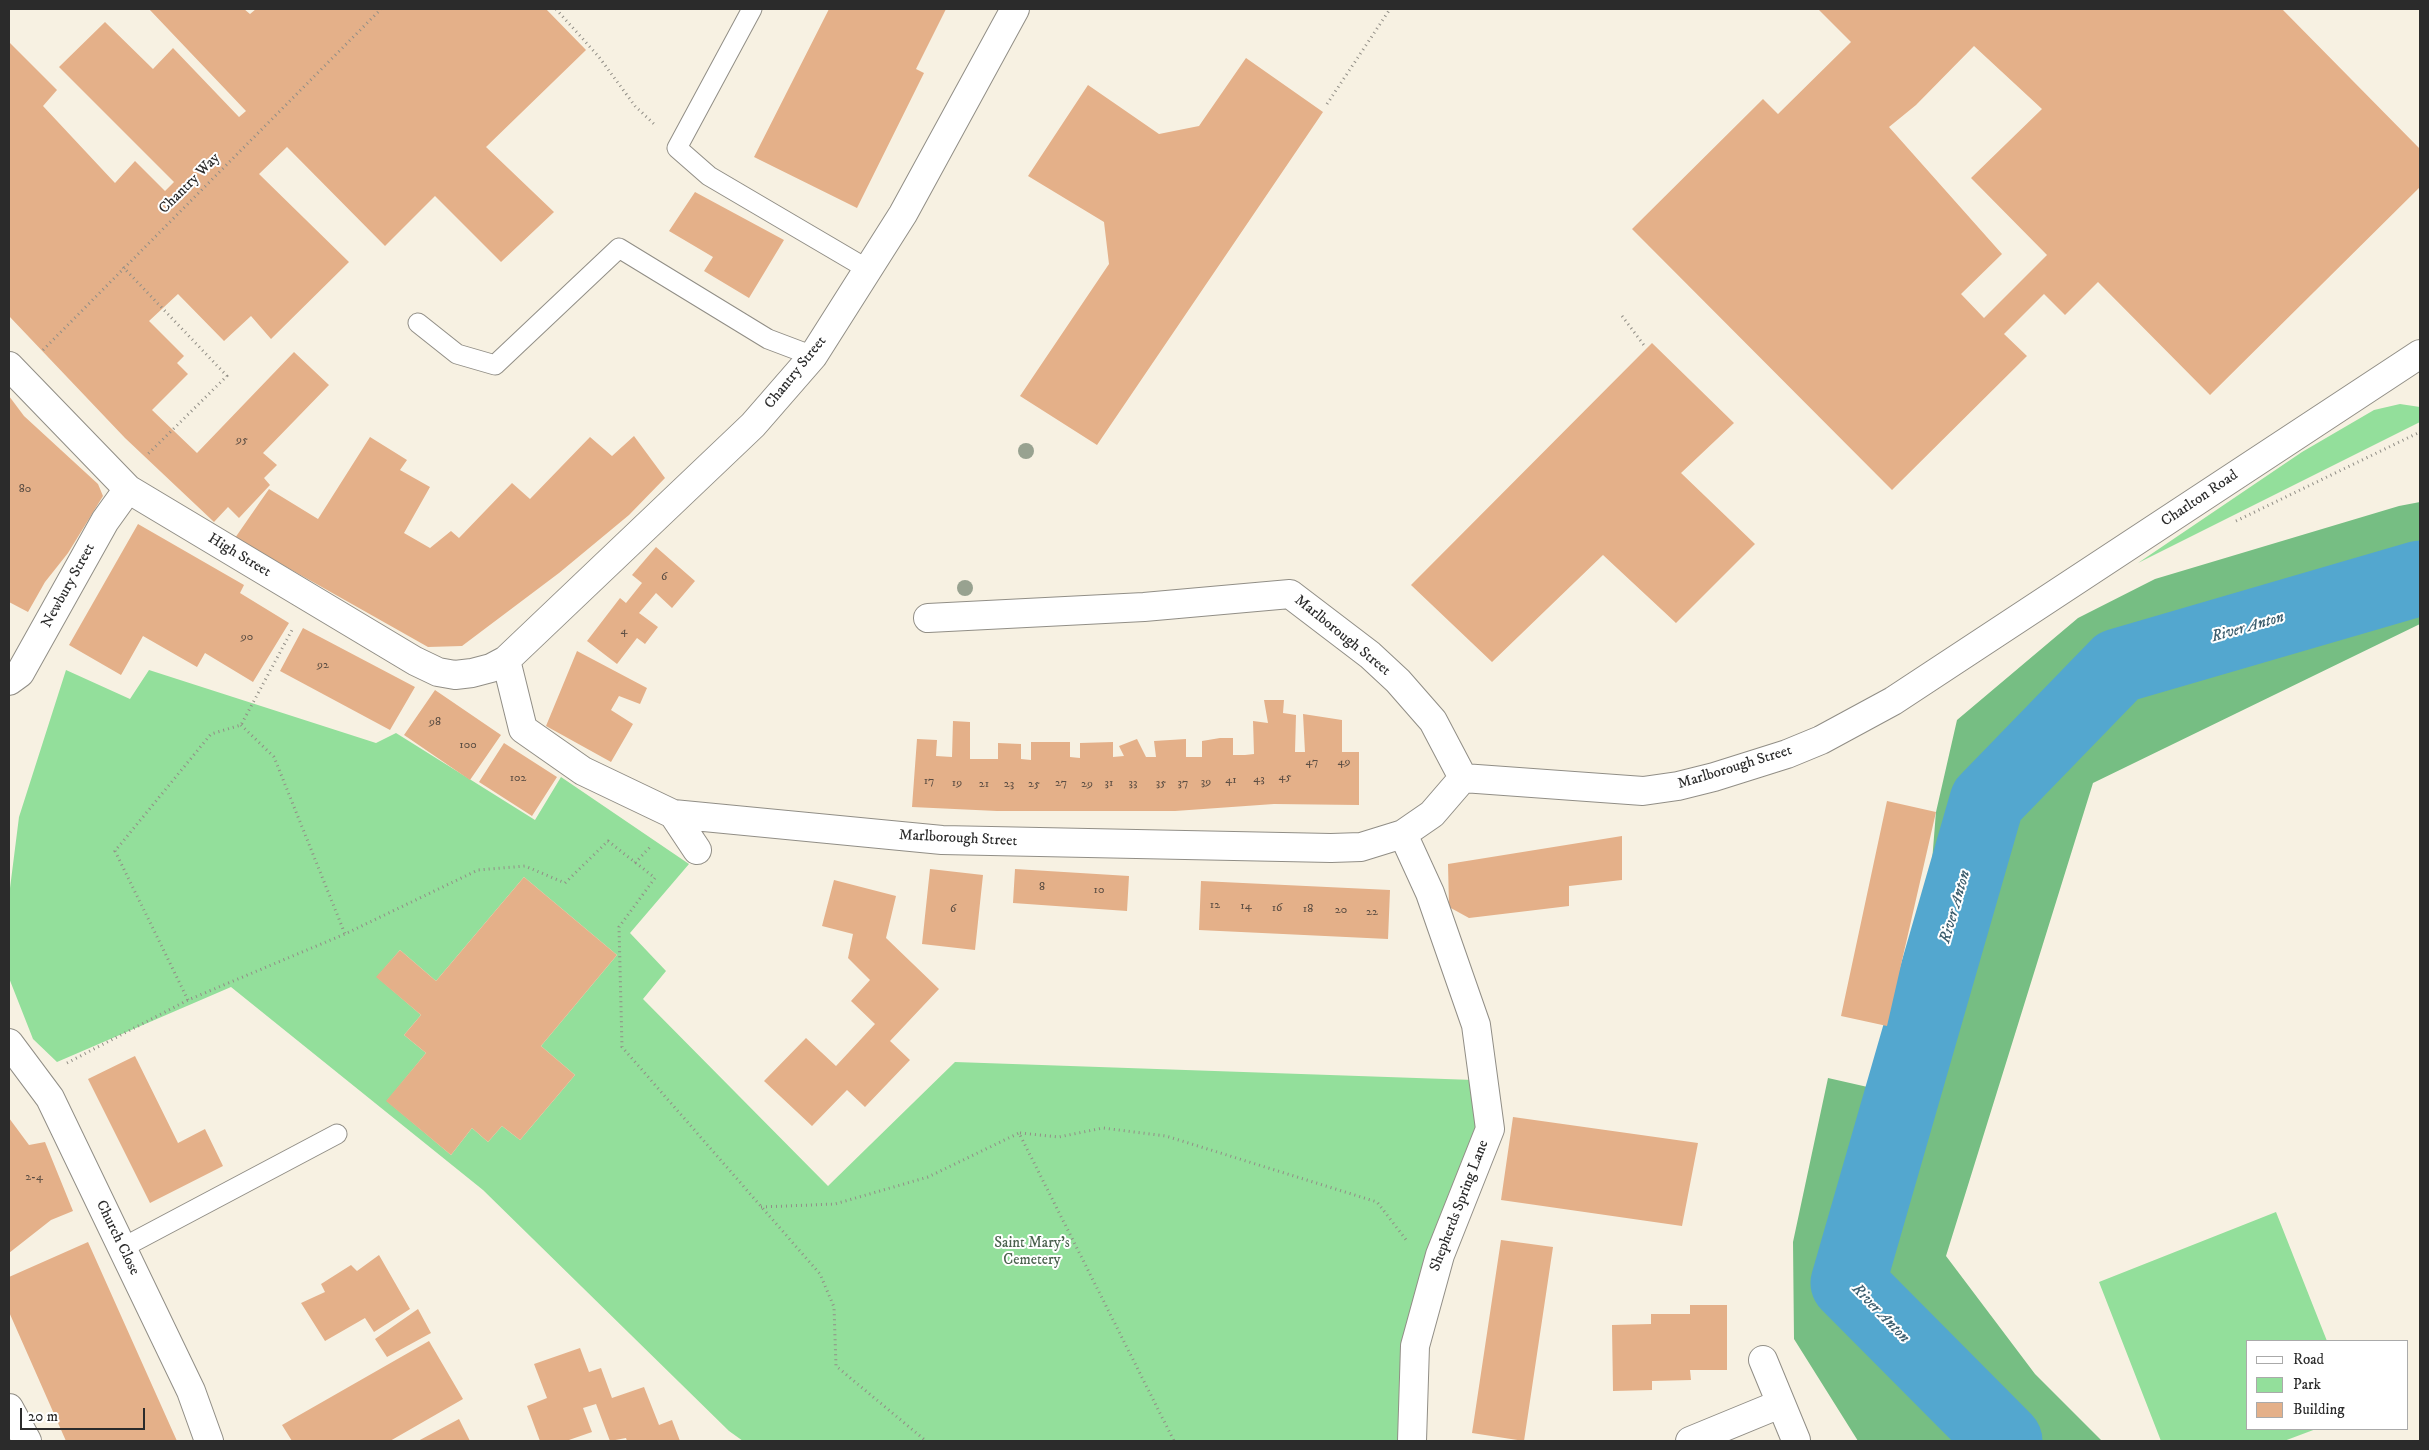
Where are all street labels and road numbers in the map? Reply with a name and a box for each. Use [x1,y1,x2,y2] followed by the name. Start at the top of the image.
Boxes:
[156,150,224,218] street label: Chantry Way
[761,333,831,413] street label: Chantry Street
[2158,467,2242,531] street label: Charlton Road
[204,530,274,582] street label: High Street
[38,541,100,631] street label: Newbury Street
[1290,592,1394,680] street label: Marlborough Street
[1676,742,1794,794] street label: Marlborough Street
[898,827,1018,851] street label: Marlborough Street
[1427,1138,1493,1274] street label: Shepherds Spring Lane
[91,1198,143,1278] street label: Church Close

